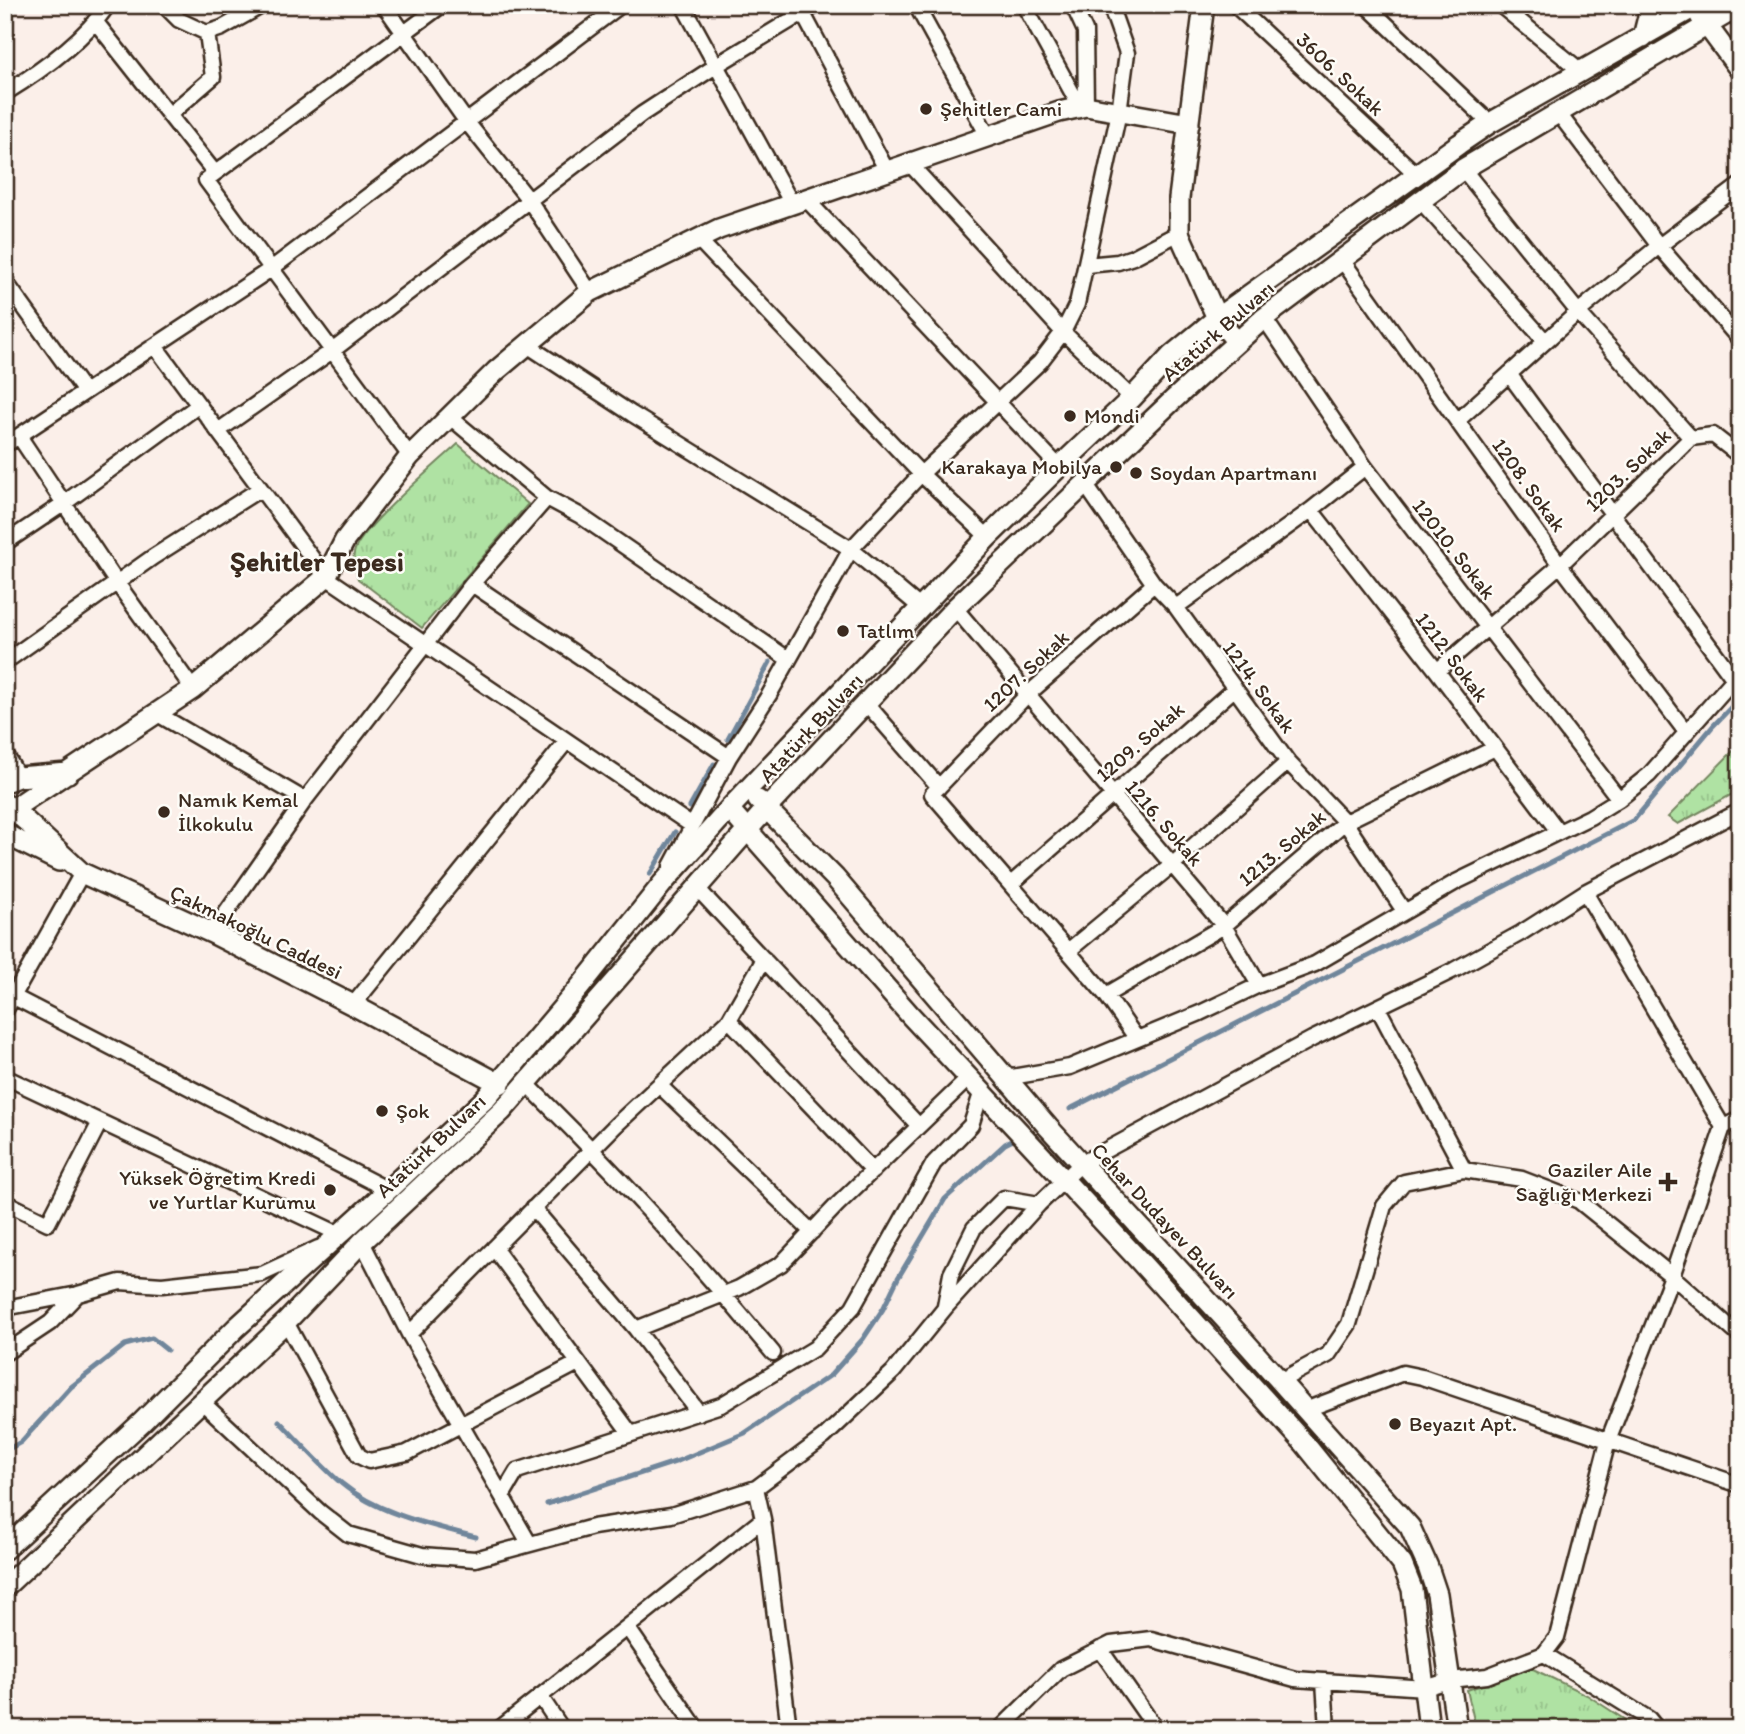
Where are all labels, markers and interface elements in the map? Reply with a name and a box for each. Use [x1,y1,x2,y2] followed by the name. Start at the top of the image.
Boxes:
[1291,27,1390,121] street label: 3606. Sokak
[940,96,1062,121] place label: Şehitler Cami
[918,101,934,117] marker: Şehitler Cami
[1156,275,1279,386] street label: Atatürk Bulvarı
[1084,403,1140,428] place label: Mondi
[1062,408,1078,424] marker: Mondi
[1580,422,1676,517] street label: 1203. Sokak
[1487,433,1572,537] street label: 1208. Sokak
[942,454,1102,479] place label: Karakaya Mobilya
[1108,459,1124,475] marker: Karakaya Mobilya
[1150,460,1317,485] place label: Soydan Apartmanı
[1128,465,1144,481] marker: Soydan Apartmanı
[1407,493,1502,604] street label: 12010. Sokak
[230,544,404,578] district label: Şehitler Tepesi
[1411,607,1494,707] street label: 1212. Sokak
[857,618,915,643] place label: Tatlım
[835,623,851,639] marker: Tatlım
[977,624,1074,717] street label: 1207. Sokak
[1218,636,1301,738] street label: 1214. Sokak
[754,668,868,788] street label: Atatürk Bulvarı
[1090,696,1189,787] street label: 1209. Sokak
[1120,774,1209,871] street label: 1216. Sokak
[178,787,298,836] place label: Namık Kemal İlkokulu
[156,804,172,820] marker: Namık Kemal İlkokulu
[1233,804,1331,891] street label: 1213. Sokak
[166,879,346,984] street label: Çakmakoğlu Caddesi
[371,1089,491,1203] street label: Atatürk Bulvarı
[396,1098,430,1123] place label: Şok
[374,1103,390,1119] marker: Şok
[1087,1137,1244,1304] street label: Cehar Dudayev Bulvarı
[1516,1157,1652,1206] place label: Gaziler Aile Sağlığı Merkezi
[119,1165,316,1214] place label: Yüksek Öğretim Kredi ve Yurtlar Kurumu
[1658,1172,1678,1192] marker: Gaziler Aile Sağlığı Merkezi
[322,1182,338,1198] marker: Yüksek Öğretim Kredi ve Yurtlar Kurumu
[1409,1411,1517,1436] place label: Beyazıt Apt.
[1387,1416,1403,1432] marker: Beyazıt Apt.

